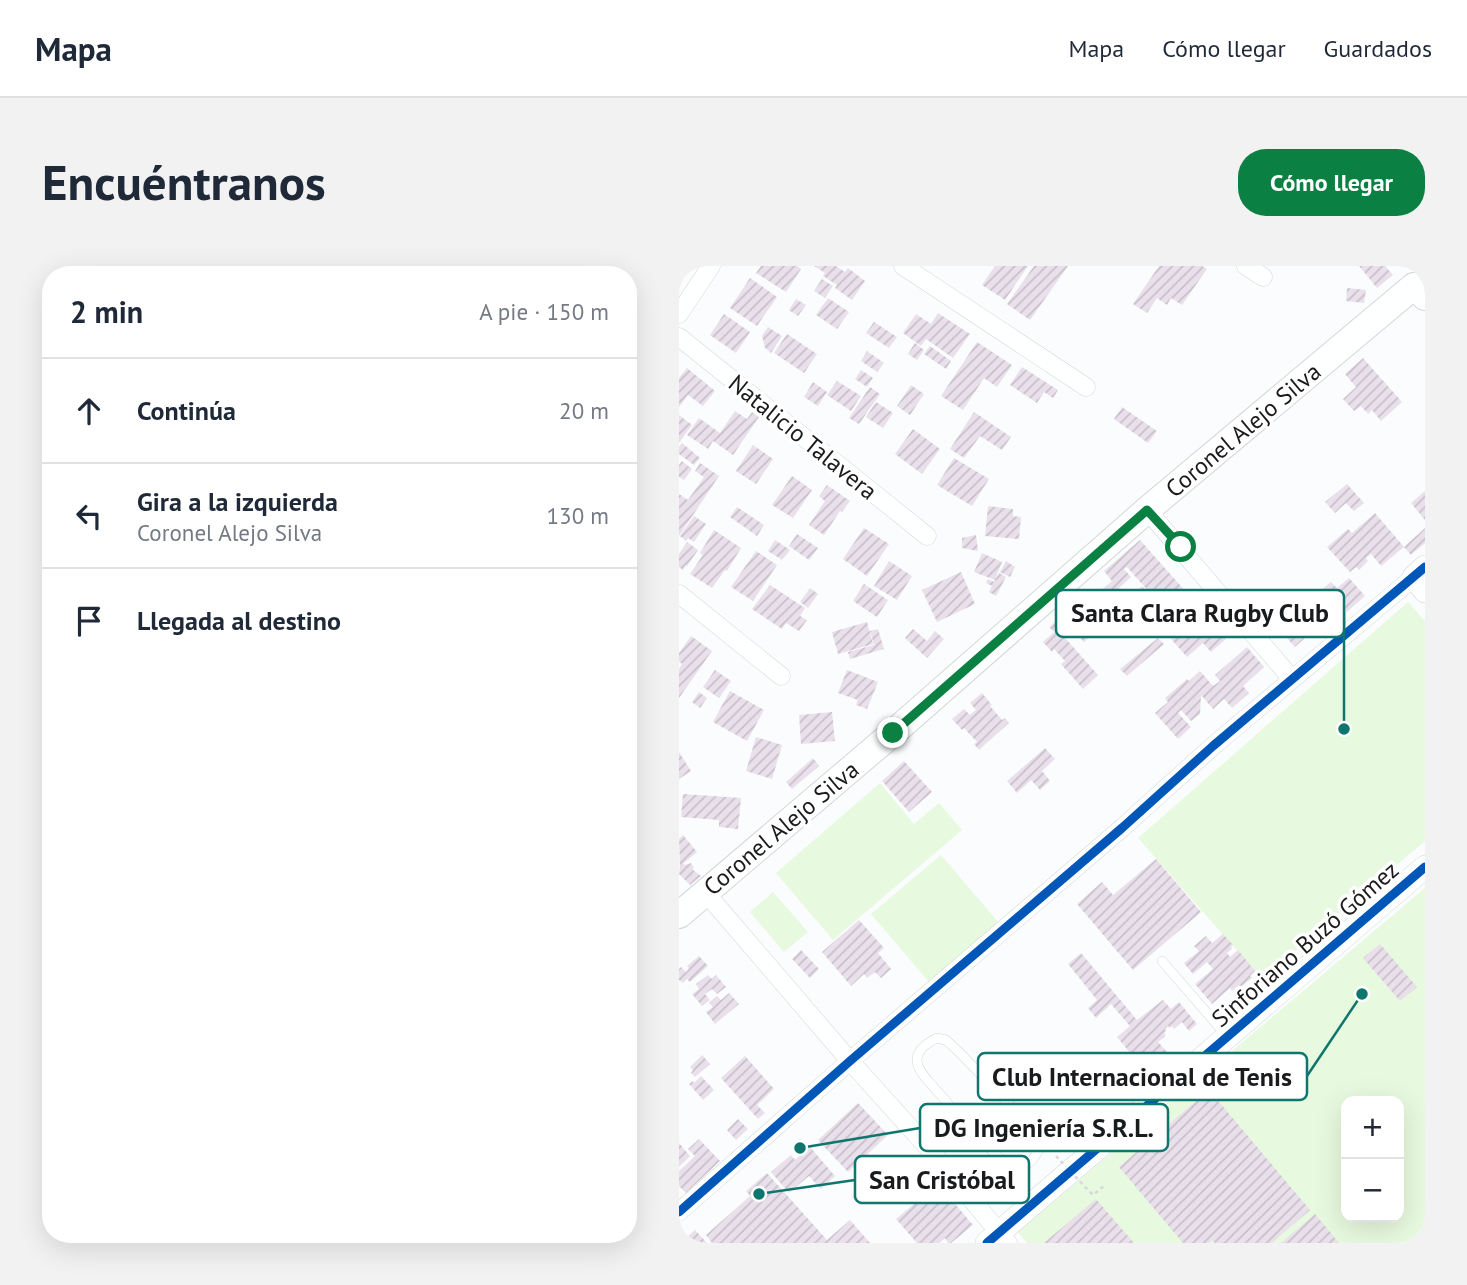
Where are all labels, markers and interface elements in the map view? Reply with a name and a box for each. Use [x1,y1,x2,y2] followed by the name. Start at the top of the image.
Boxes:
[35,27,112,70] text: Mapa
[1068,33,1124,64] text: Mapa
[1162,33,1286,64] text: Cómo llegar
[1324,33,1432,64] text: Guardados
[1238,149,1425,216] button: Cómo llegar
[42,150,326,214] text: Encuéntranos
[70,292,143,331] text: 2 min
[479,297,609,326] text: A pie · 150 m
[1159,356,1327,504] street label: Coronel Alejo Silva
[722,368,884,506] street label: Natalicio Talavera
[70,392,108,430] icon: ahead
[137,394,236,427] text: Continúa
[559,396,609,425] text: 20 m
[137,485,338,518] text: Gira a la izquierda
[70,497,108,535] icon: left
[547,501,609,530] text: 130 m
[137,518,322,547] text: Coronel Alejo Silva
[1165,531,1196,562] route start
[1056,590,1344,637] callout: Santa Clara Rugby Club
[1071,596,1329,629] text: Santa Clara Rugby Club
[70,602,108,640] icon: arrive
[137,604,341,637] text: Llegada al destino
[877,717,908,748] route end
[697,754,865,902] street label: Coronel Alejo Silva
[1205,854,1405,1034] street label: Sinforiano Buzó Gómez
[978,1053,1307,1100] callout: Club Internacional de Tenis
[992,1060,1292,1093] text: Club Internacional de Tenis
[1341,1096,1404,1222] map controls
[1341,1096,1404,1159] button: +
[920,1104,1168,1151] callout: DG Ingeniería S.R.L.
[934,1111,1154,1144] text: DG Ingeniería S.R.L.
[855,1156,1029,1203] callout: San Cristóbal
[1341,1159,1404,1222] button: −
[869,1163,1015,1196] text: San Cristóbal

